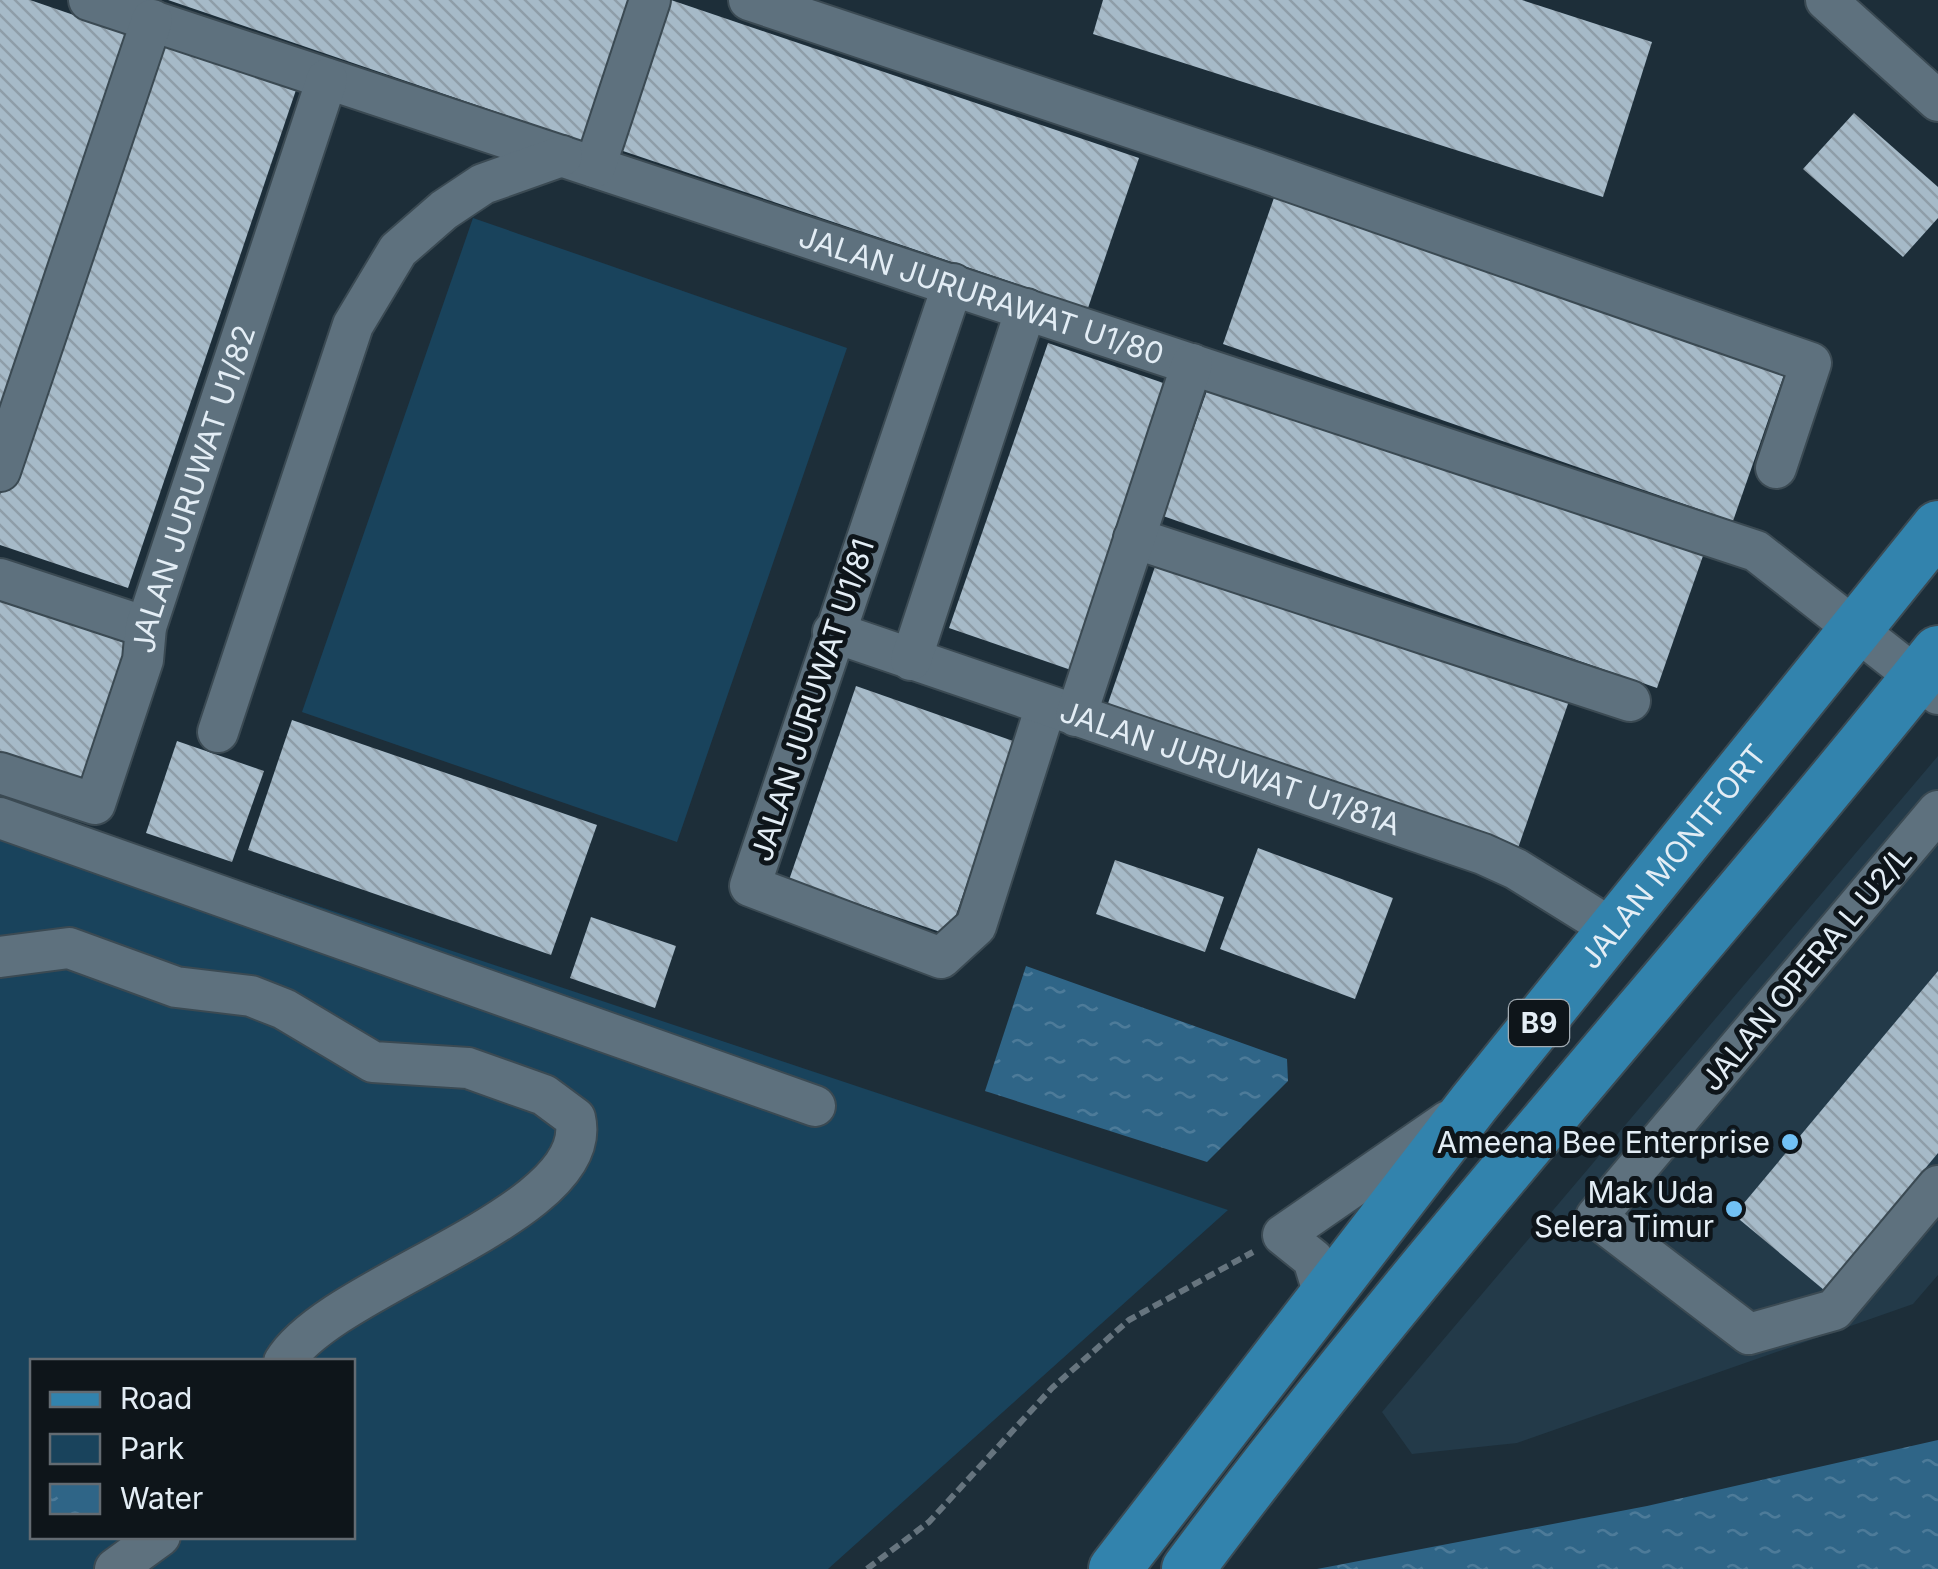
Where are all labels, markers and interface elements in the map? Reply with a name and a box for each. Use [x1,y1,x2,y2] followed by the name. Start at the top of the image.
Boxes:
[794,218,1169,372] street label: JALAN JURURAWAT U1/80
[126,321,262,655] street label: JALAN JURUWAT U1/82
[743,534,881,866] street label: JALAN JURUWAT U1/81
[1055,693,1406,843] street label: JALAN JURUWAT U1/81A
[1572,737,1774,976] street label: JALAN MONTFORT
[1693,838,1919,1098] street label: JALAN OPERA L U2/L
[1509,1000,1569,1046] road number: B9
[1437,1124,1770,1160] place label: Ameena Bee Enterprise
[1779,1131,1801,1153] marker: Ameena Bee Enterprise
[1534,1174,1714,1244] place label: Mak Uda Selera Timur
[1723,1198,1745,1220] marker: Mak Uda Selera Timur
[30,1359,355,1539] legend
[120,1380,192,1416] text: Road
[120,1430,185,1466] text: Park
[120,1480,203,1516] text: Water

